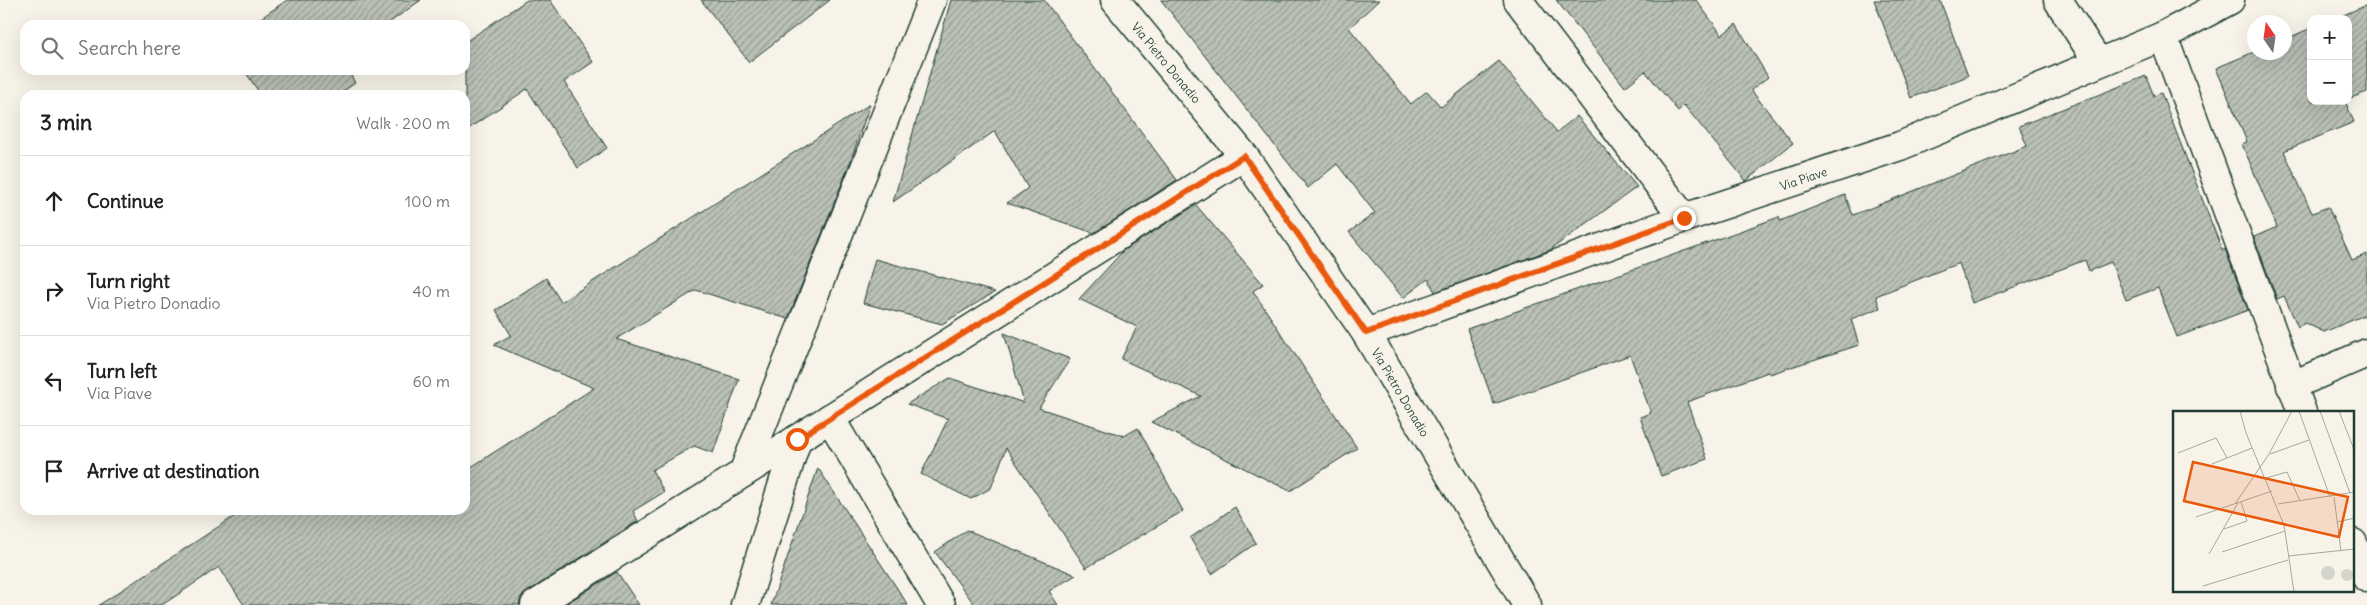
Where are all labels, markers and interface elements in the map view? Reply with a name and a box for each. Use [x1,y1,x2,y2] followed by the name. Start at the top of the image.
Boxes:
[2247,15,2292,60] north arrow
[2307,15,2352,105] map controls
[2307,15,2352,60] button: +
[1129,19,1205,106] street label: Via Pietro Donadio
[20,20,470,75] search box
[38,34,66,62] icon: search
[78,36,181,60] text: Search here
[2307,60,2352,105] button: −
[40,109,92,136] text: 3 min
[356,113,450,133] text: Walk · 200 m
[1778,163,1829,193] street label: Via Piave
[40,187,68,215] icon: ahead
[87,189,164,213] text: Continue
[405,191,450,211] text: 100 m
[1673,207,1696,230] route end
[87,269,170,293] text: Turn right
[40,277,68,305] icon: right
[412,281,450,301] text: 40 m
[87,293,221,313] text: Via Pietro Donadio
[1369,345,1433,439] street label: Via Pietro Donadio
[87,359,157,383] text: Turn left
[40,367,68,395] icon: left
[412,371,450,391] text: 60 m
[87,383,152,403] text: Via Piave
[2173,411,2354,592] inset map
[786,428,809,451] route start
[40,457,68,485] icon: arrive
[87,459,260,483] text: Arrive at destination

